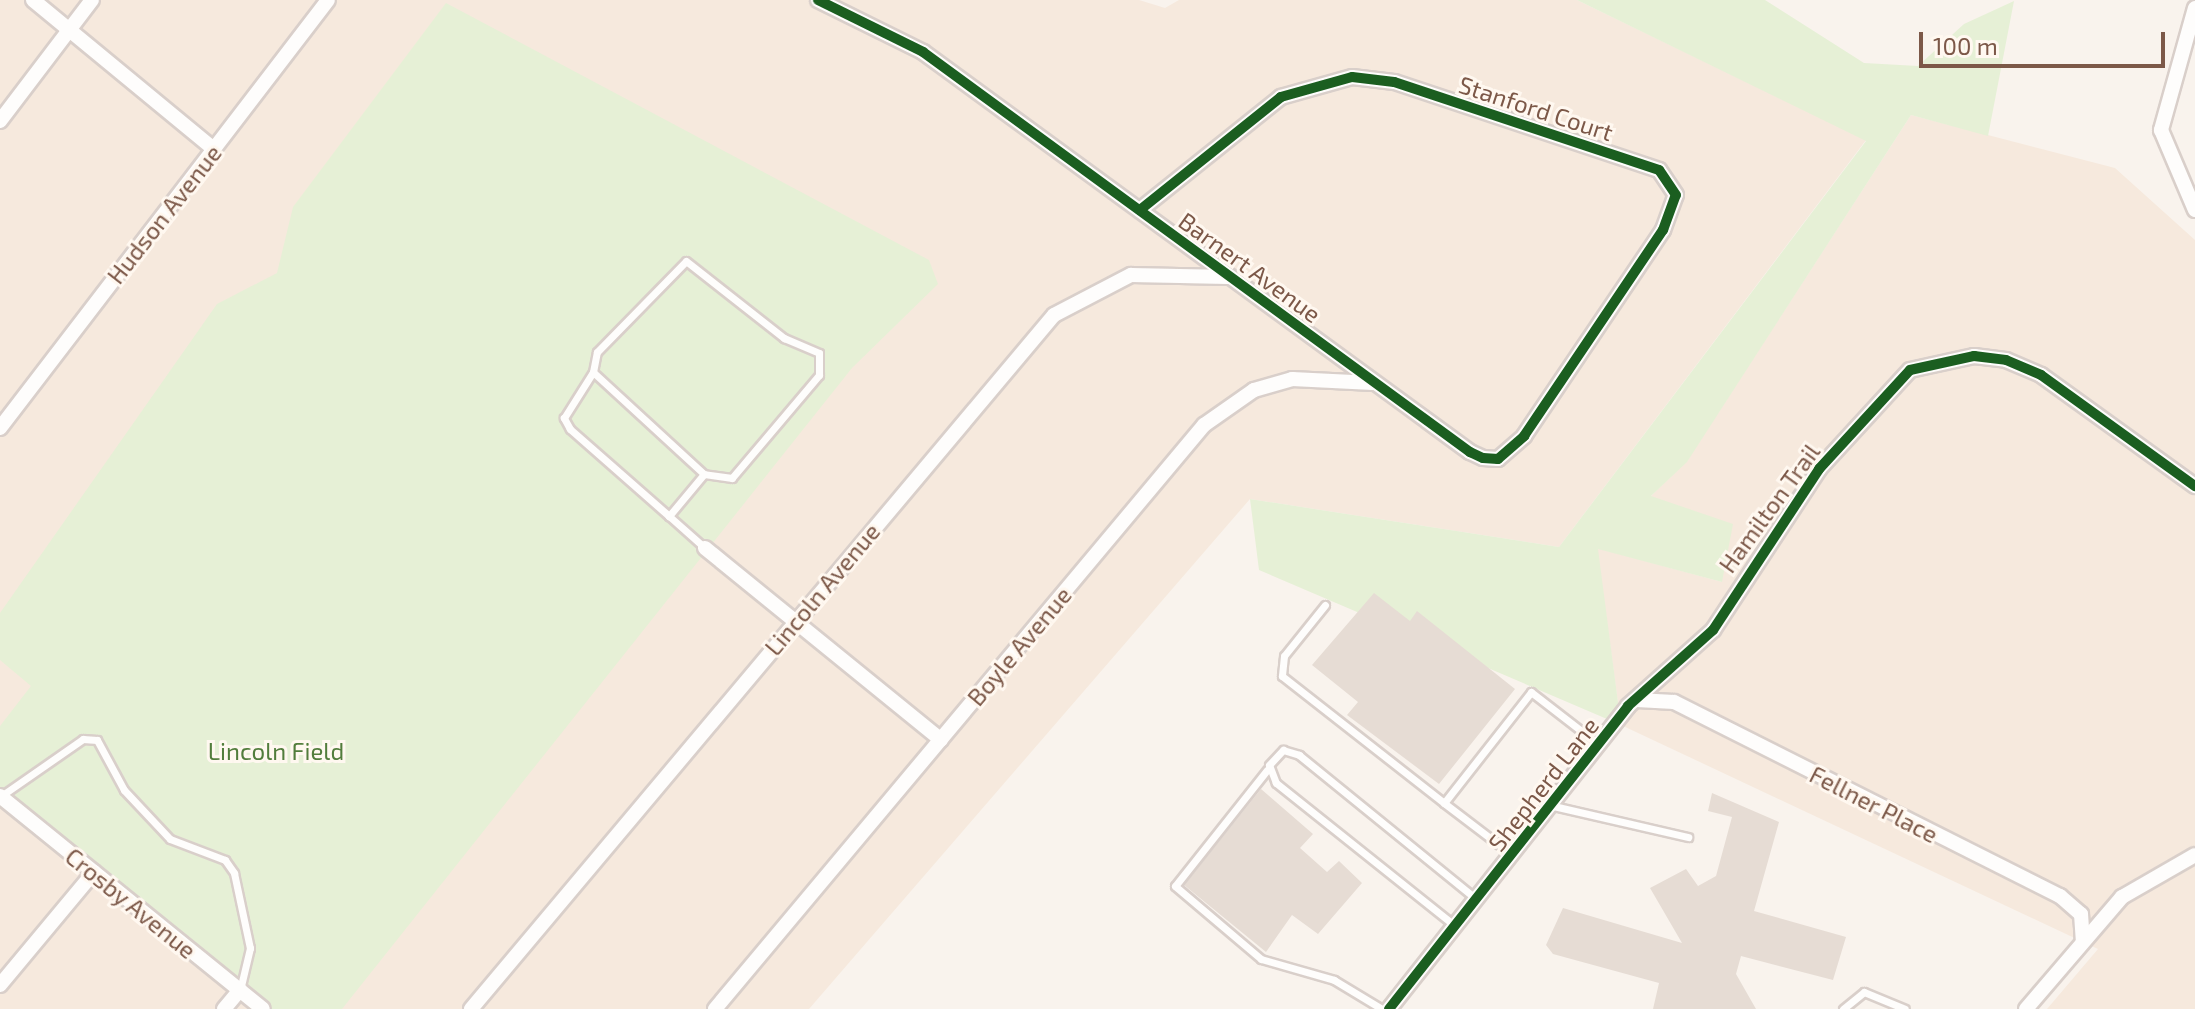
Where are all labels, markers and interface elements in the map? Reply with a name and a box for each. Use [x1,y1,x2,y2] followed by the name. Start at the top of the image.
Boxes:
[1923,16,2169,66] scale bar
[1933,31,1998,60] text: 100 m
[1455,70,1617,146] street label: Stanford Court
[101,139,227,289] street label: Hudson Avenue
[1173,206,1327,328] street label: Barnert Avenue
[1712,438,1826,578] street label: Hamilton Trail
[758,517,886,661] street label: Lincoln Avenue
[961,580,1077,712] street label: Boyle Avenue
[1482,711,1604,857] street label: Shepherd Lane
[208,737,344,765] park label: Lincoln Field
[1805,759,1943,849] street label: Fellner Place
[59,841,203,965] street label: Crosby Avenue

